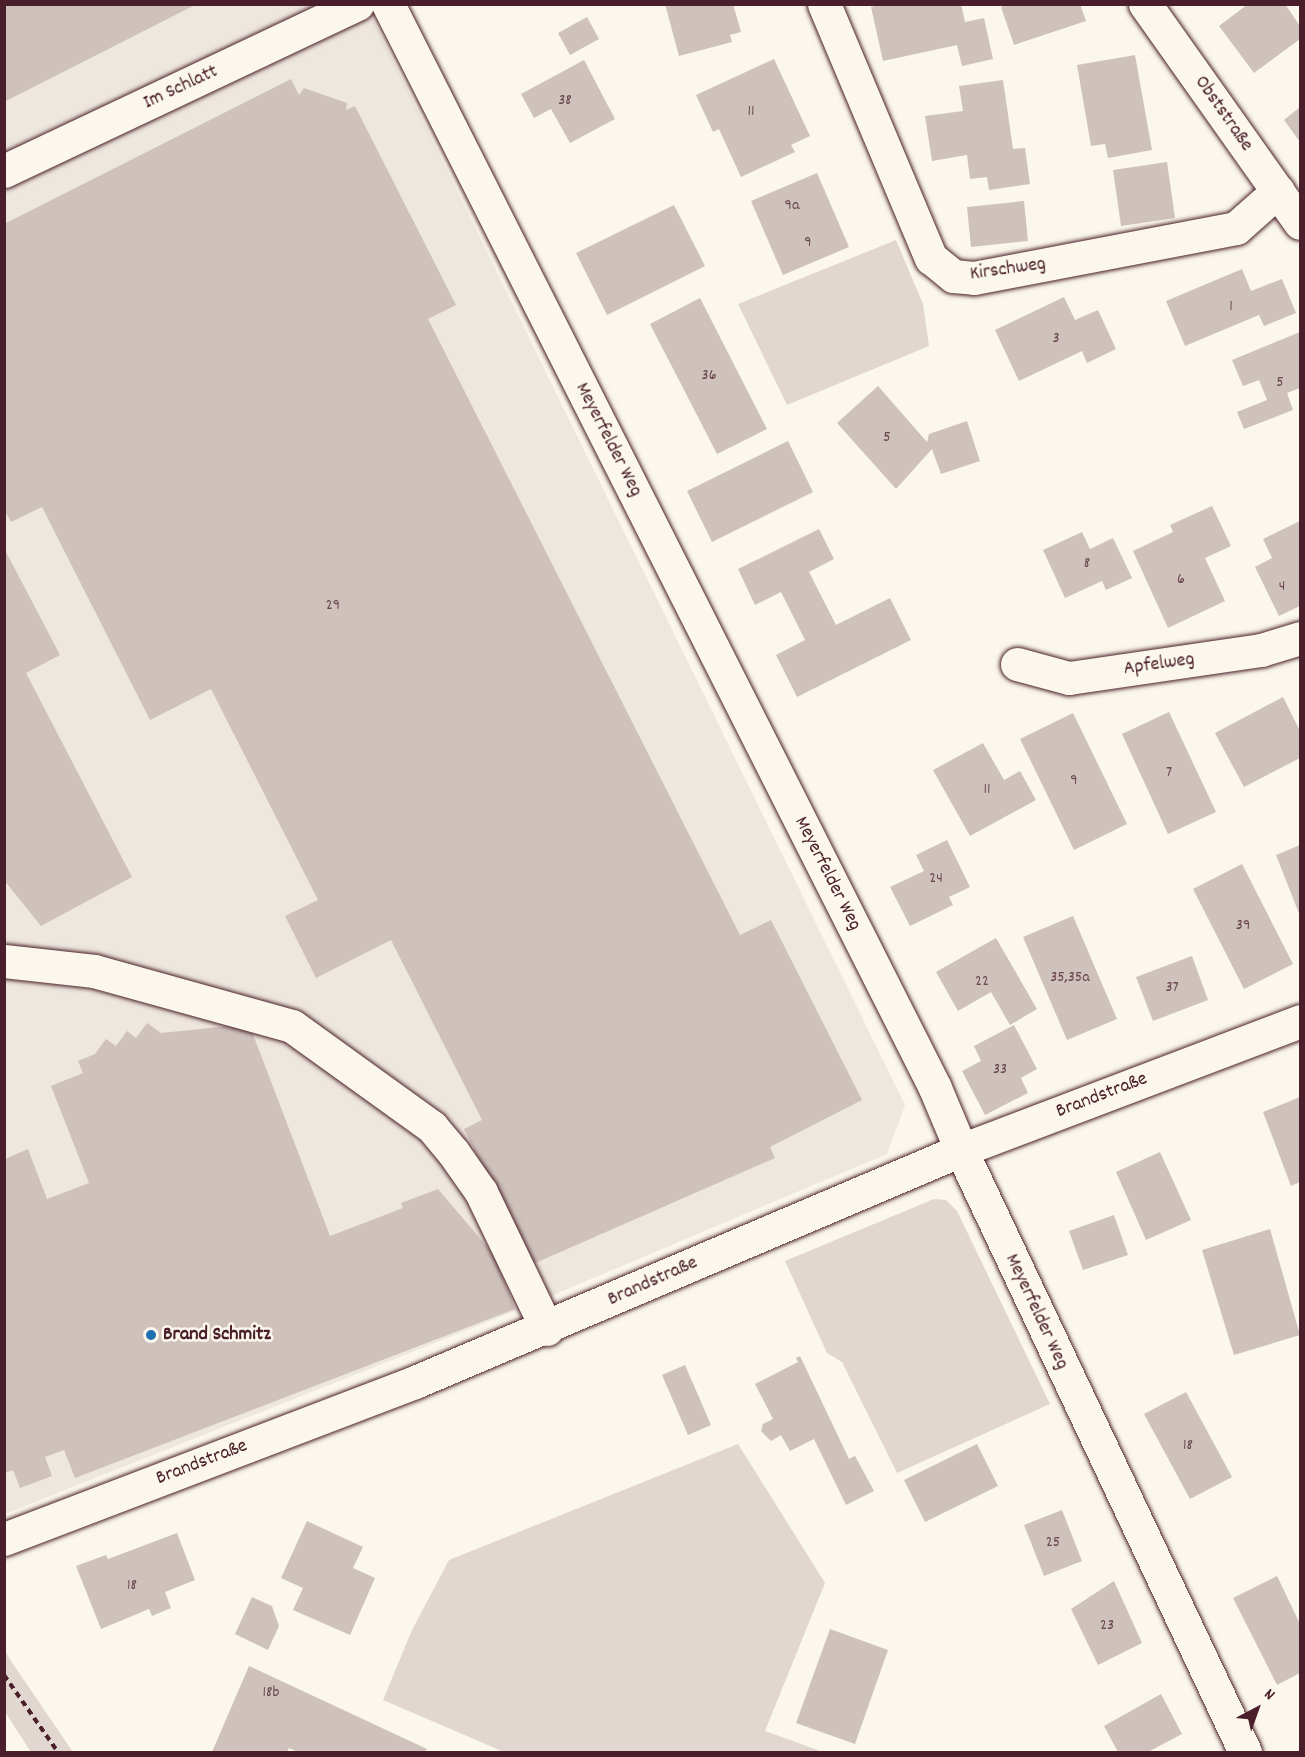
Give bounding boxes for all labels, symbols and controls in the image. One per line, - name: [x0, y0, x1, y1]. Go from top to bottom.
- street label: Im Schlatt: [140, 60, 222, 116]
- street label: Obststraße: [1188, 72, 1258, 156]
- house number: 38: [558, 91, 572, 111]
- house number: 11: [747, 102, 755, 122]
- house number: 9a: [785, 196, 799, 216]
- house number: 9: [804, 233, 812, 253]
- street label: Kirschweg: [969, 253, 1047, 287]
- house number: 1: [1229, 297, 1233, 317]
- house number: 3: [1052, 329, 1060, 349]
- house number: 36: [702, 366, 716, 386]
- house number: 5: [1276, 373, 1284, 393]
- street label: Meyerfelder Weg: [569, 379, 647, 501]
- house number: 5: [883, 428, 891, 448]
- house number: 8: [1084, 554, 1090, 574]
- house number: 6: [1177, 570, 1185, 590]
- house number: 4: [1279, 577, 1285, 597]
- house number: 29: [326, 596, 340, 616]
- street label: Apfelweg: [1122, 648, 1196, 682]
- house number: 7: [1166, 763, 1172, 783]
- house number: 9: [1070, 771, 1078, 791]
- house number: 11: [983, 780, 991, 800]
- street label: Meyerfelder Weg: [788, 813, 866, 935]
- house number: 24: [929, 869, 943, 889]
- house number: 39: [1236, 916, 1250, 936]
- house number: 35,35a: [1050, 968, 1090, 988]
- house number: 22: [975, 972, 989, 992]
- house number: 37: [1165, 978, 1179, 998]
- house number: 33: [993, 1060, 1007, 1080]
- street label: Brandstraße: [1053, 1068, 1151, 1124]
- street label: Meyerfelder Weg: [999, 1250, 1073, 1374]
- street label: Brandstraße: [604, 1252, 702, 1312]
- place label: Brand Schmitz: [163, 1323, 271, 1347]
- marker: Brand Schmitz: [144, 1328, 158, 1342]
- street label: Brandstraße: [153, 1435, 251, 1491]
- house number: 18: [1183, 1436, 1193, 1456]
- house number: 25: [1046, 1533, 1060, 1553]
- house number: 18: [127, 1576, 137, 1596]
- house number: 23: [1100, 1616, 1114, 1636]
- north arrow: [1227, 1679, 1287, 1739]
- house number: 18b: [263, 1683, 279, 1703]
- text: N: [1259, 1684, 1280, 1706]

